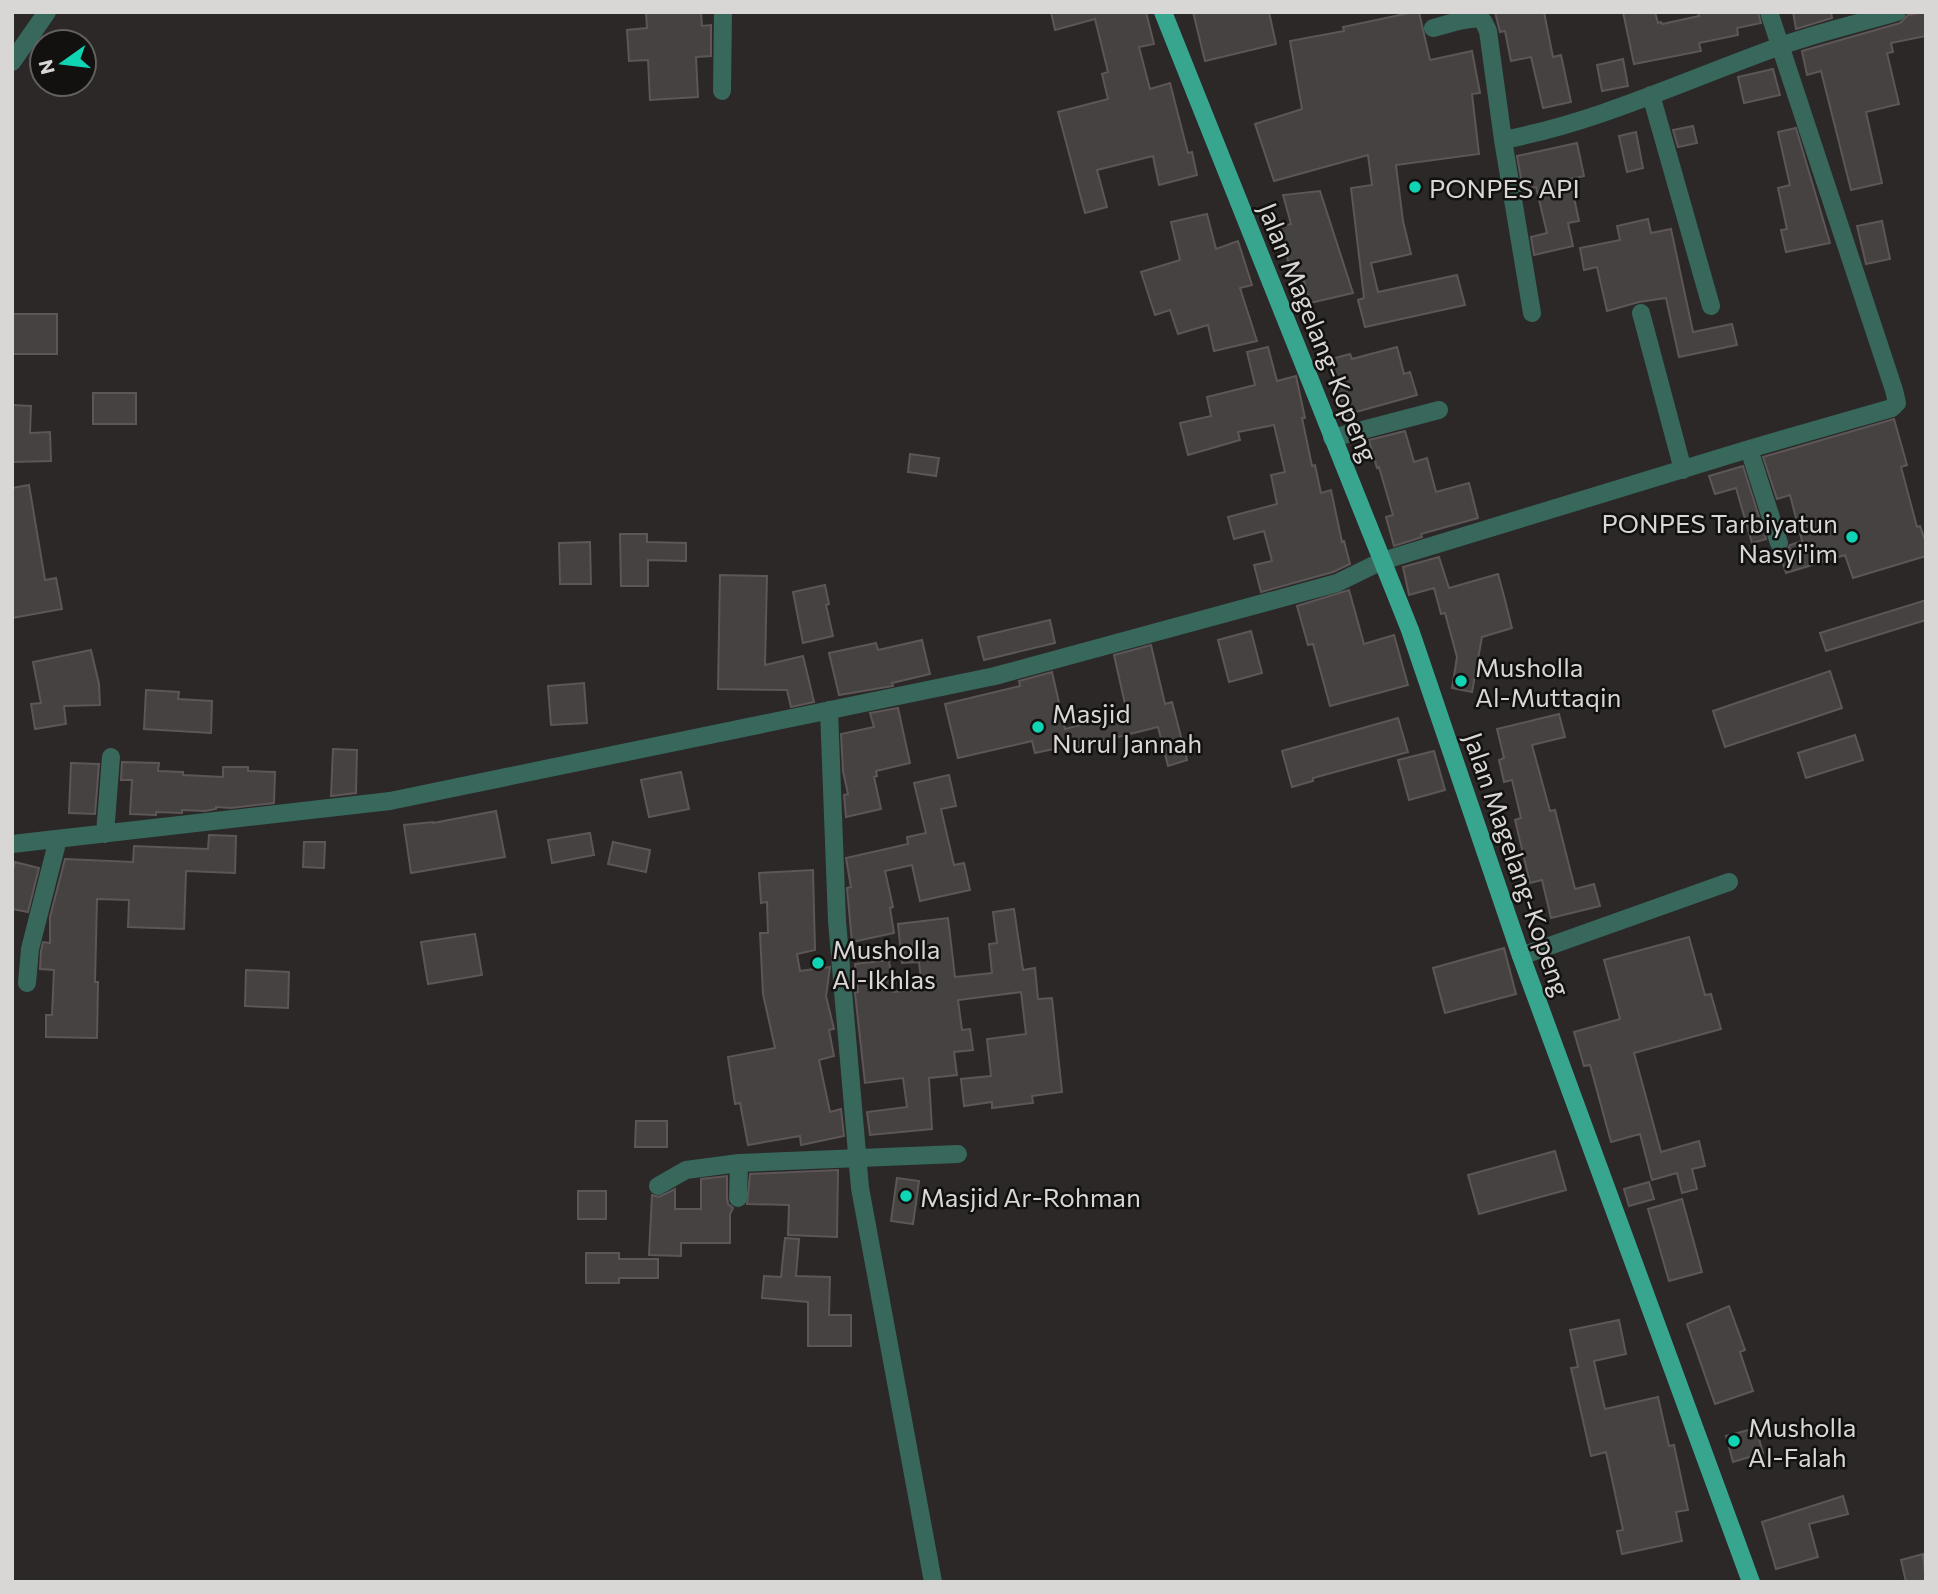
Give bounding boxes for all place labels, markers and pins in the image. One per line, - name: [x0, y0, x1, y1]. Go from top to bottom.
- place label: PONPES API: [1429, 172, 1580, 203]
- marker: PONPES API: [1407, 179, 1423, 195]
- place label: PONPES Tarbiyatun Nasyi'im: [1602, 507, 1838, 568]
- marker: PONPES Tarbiyatun Nasyi'im: [1844, 529, 1860, 545]
- place label: Musholla Al-Muttaqin: [1475, 651, 1622, 712]
- marker: Musholla Al-Muttaqin: [1453, 673, 1469, 689]
- place label: Masjid Nurul Jannah: [1052, 697, 1202, 758]
- marker: Masjid Nurul Jannah: [1030, 719, 1046, 735]
- place label: Musholla Al-Ikhlas: [832, 933, 940, 994]
- marker: Musholla Al-Ikhlas: [810, 955, 826, 971]
- place label: Masjid Ar-Rohman: [920, 1181, 1141, 1212]
- marker: Masjid Ar-Rohman: [898, 1188, 914, 1204]
- place label: Musholla Al-Falah: [1748, 1411, 1856, 1472]
- marker: Musholla Al-Falah: [1726, 1433, 1742, 1449]

